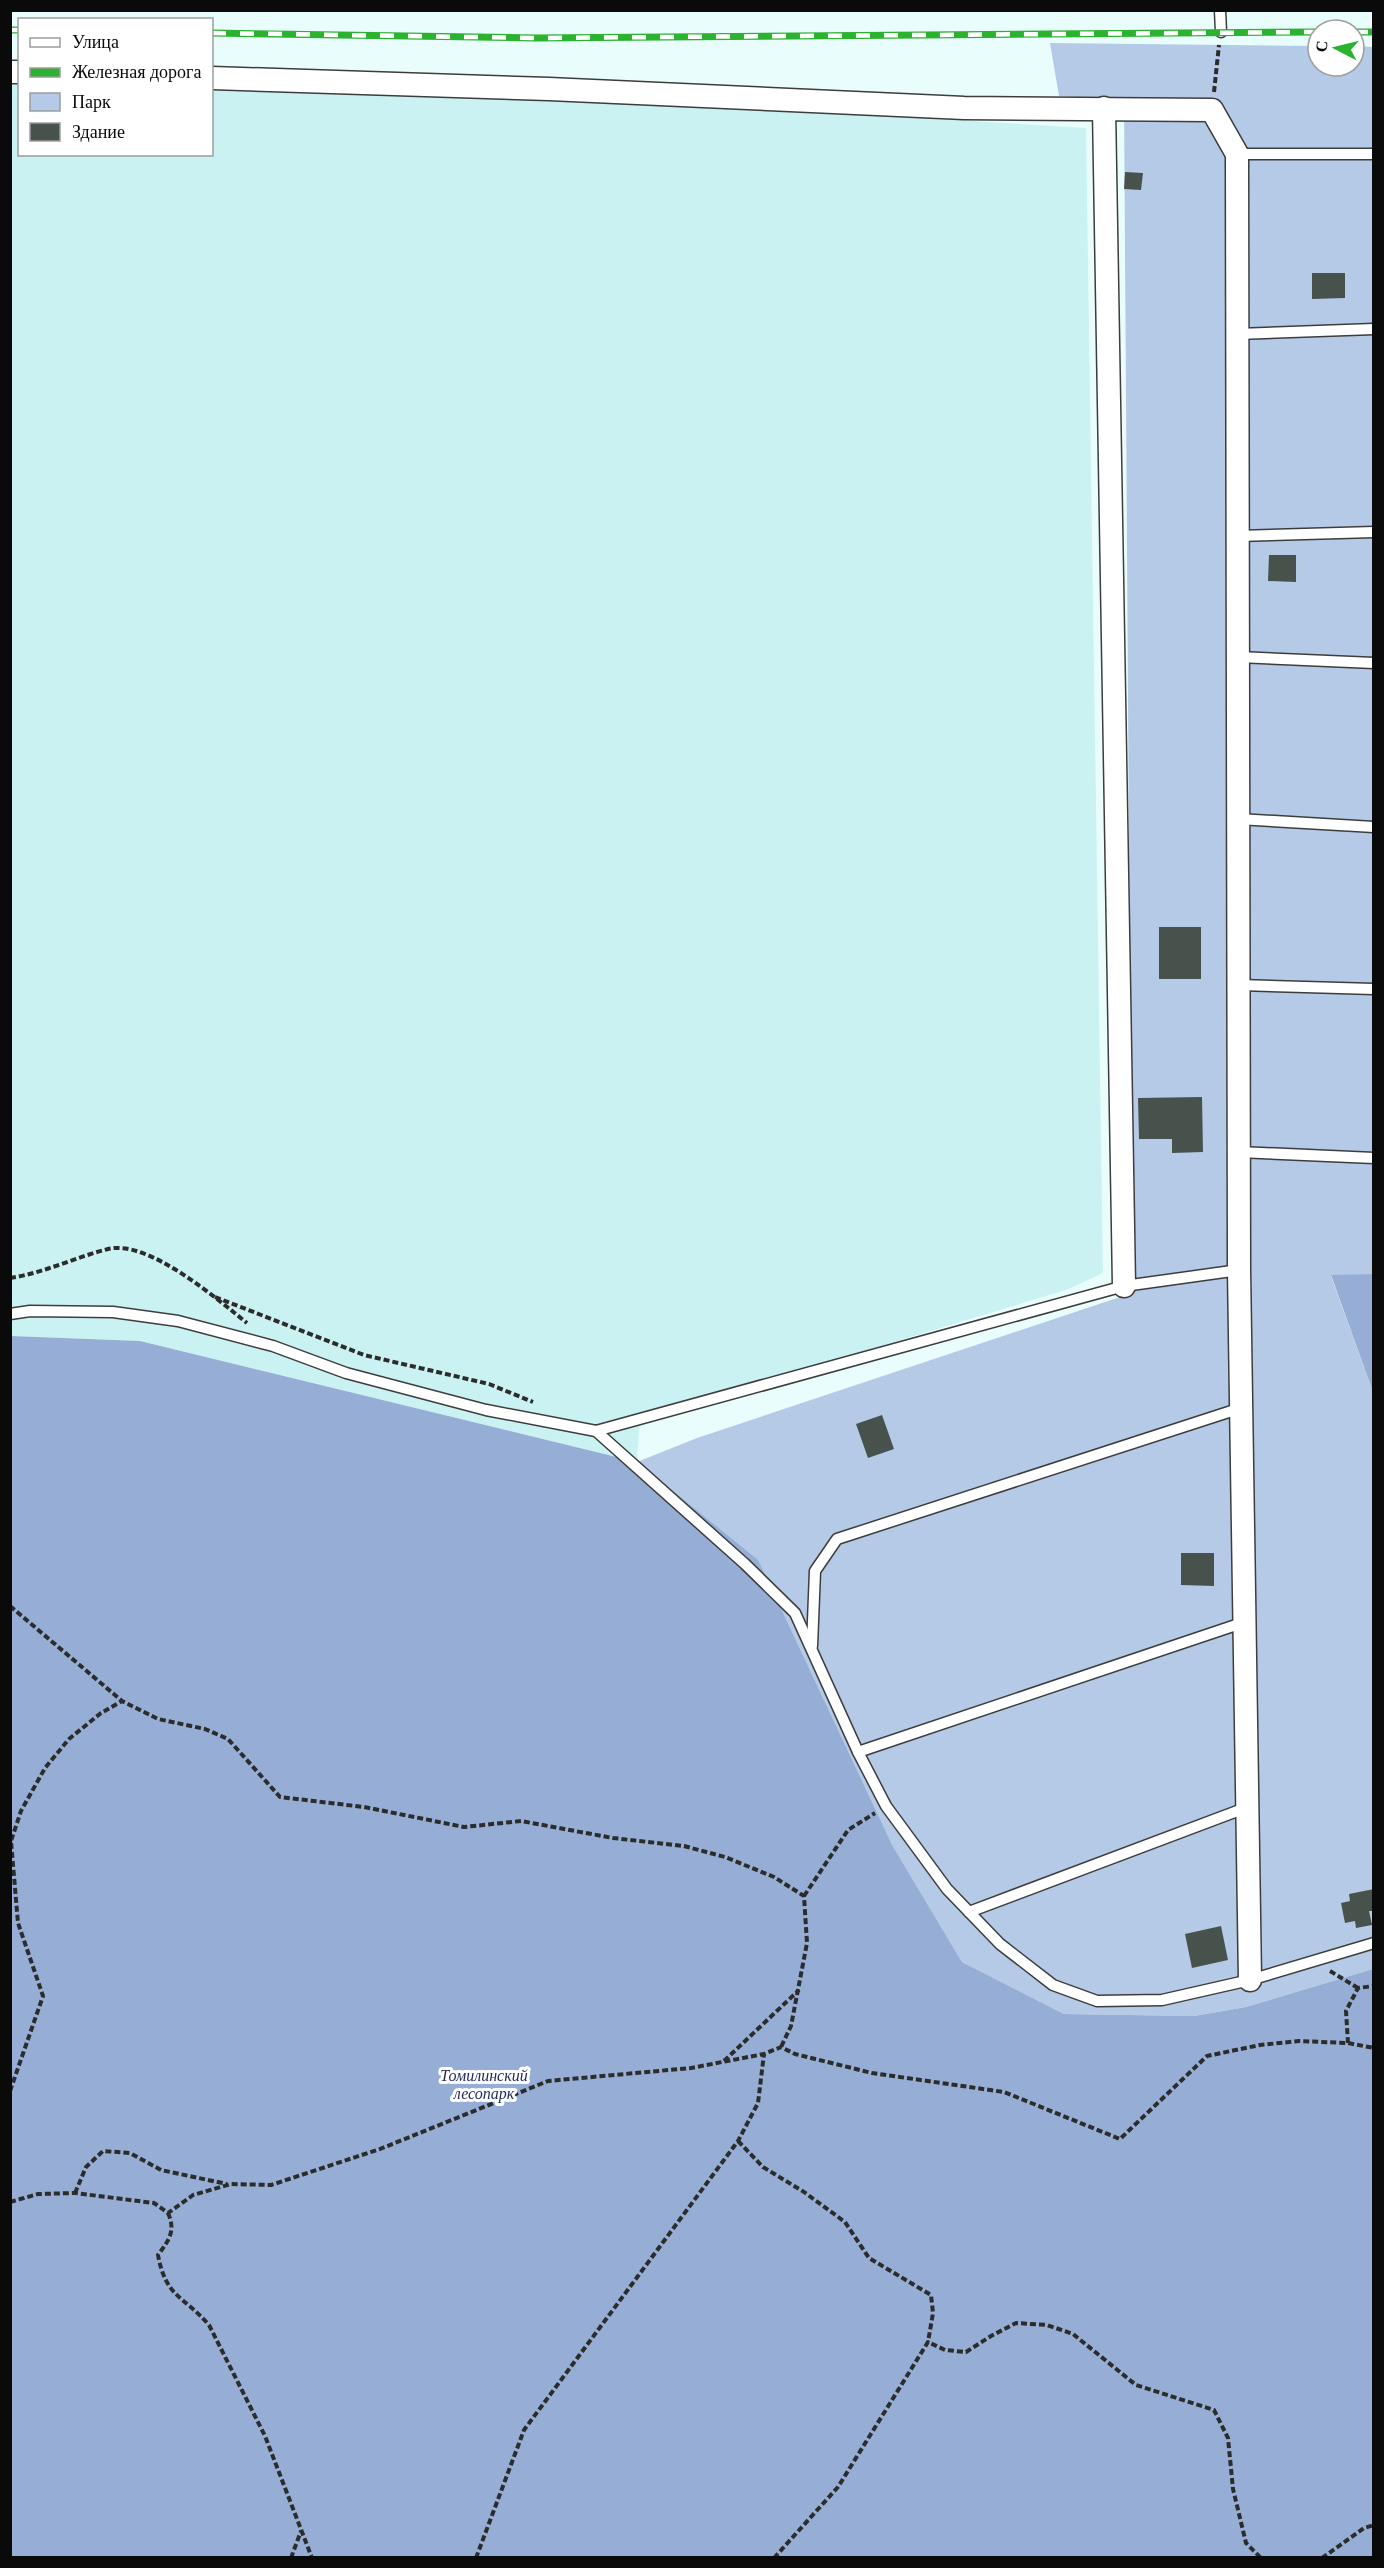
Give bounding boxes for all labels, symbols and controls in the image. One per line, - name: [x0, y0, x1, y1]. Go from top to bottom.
- legend: [18, 18, 213, 156]
- north arrow: [1306, 18, 1366, 78]
- text: Улица: [72, 32, 119, 52]
- text: С: [1312, 39, 1331, 53]
- text: Железная дорога: [72, 62, 201, 82]
- text: Парк: [72, 92, 111, 112]
- text: Здание: [72, 122, 125, 142]
- park label: Томилинский лесопарк: [440, 2067, 528, 2103]

